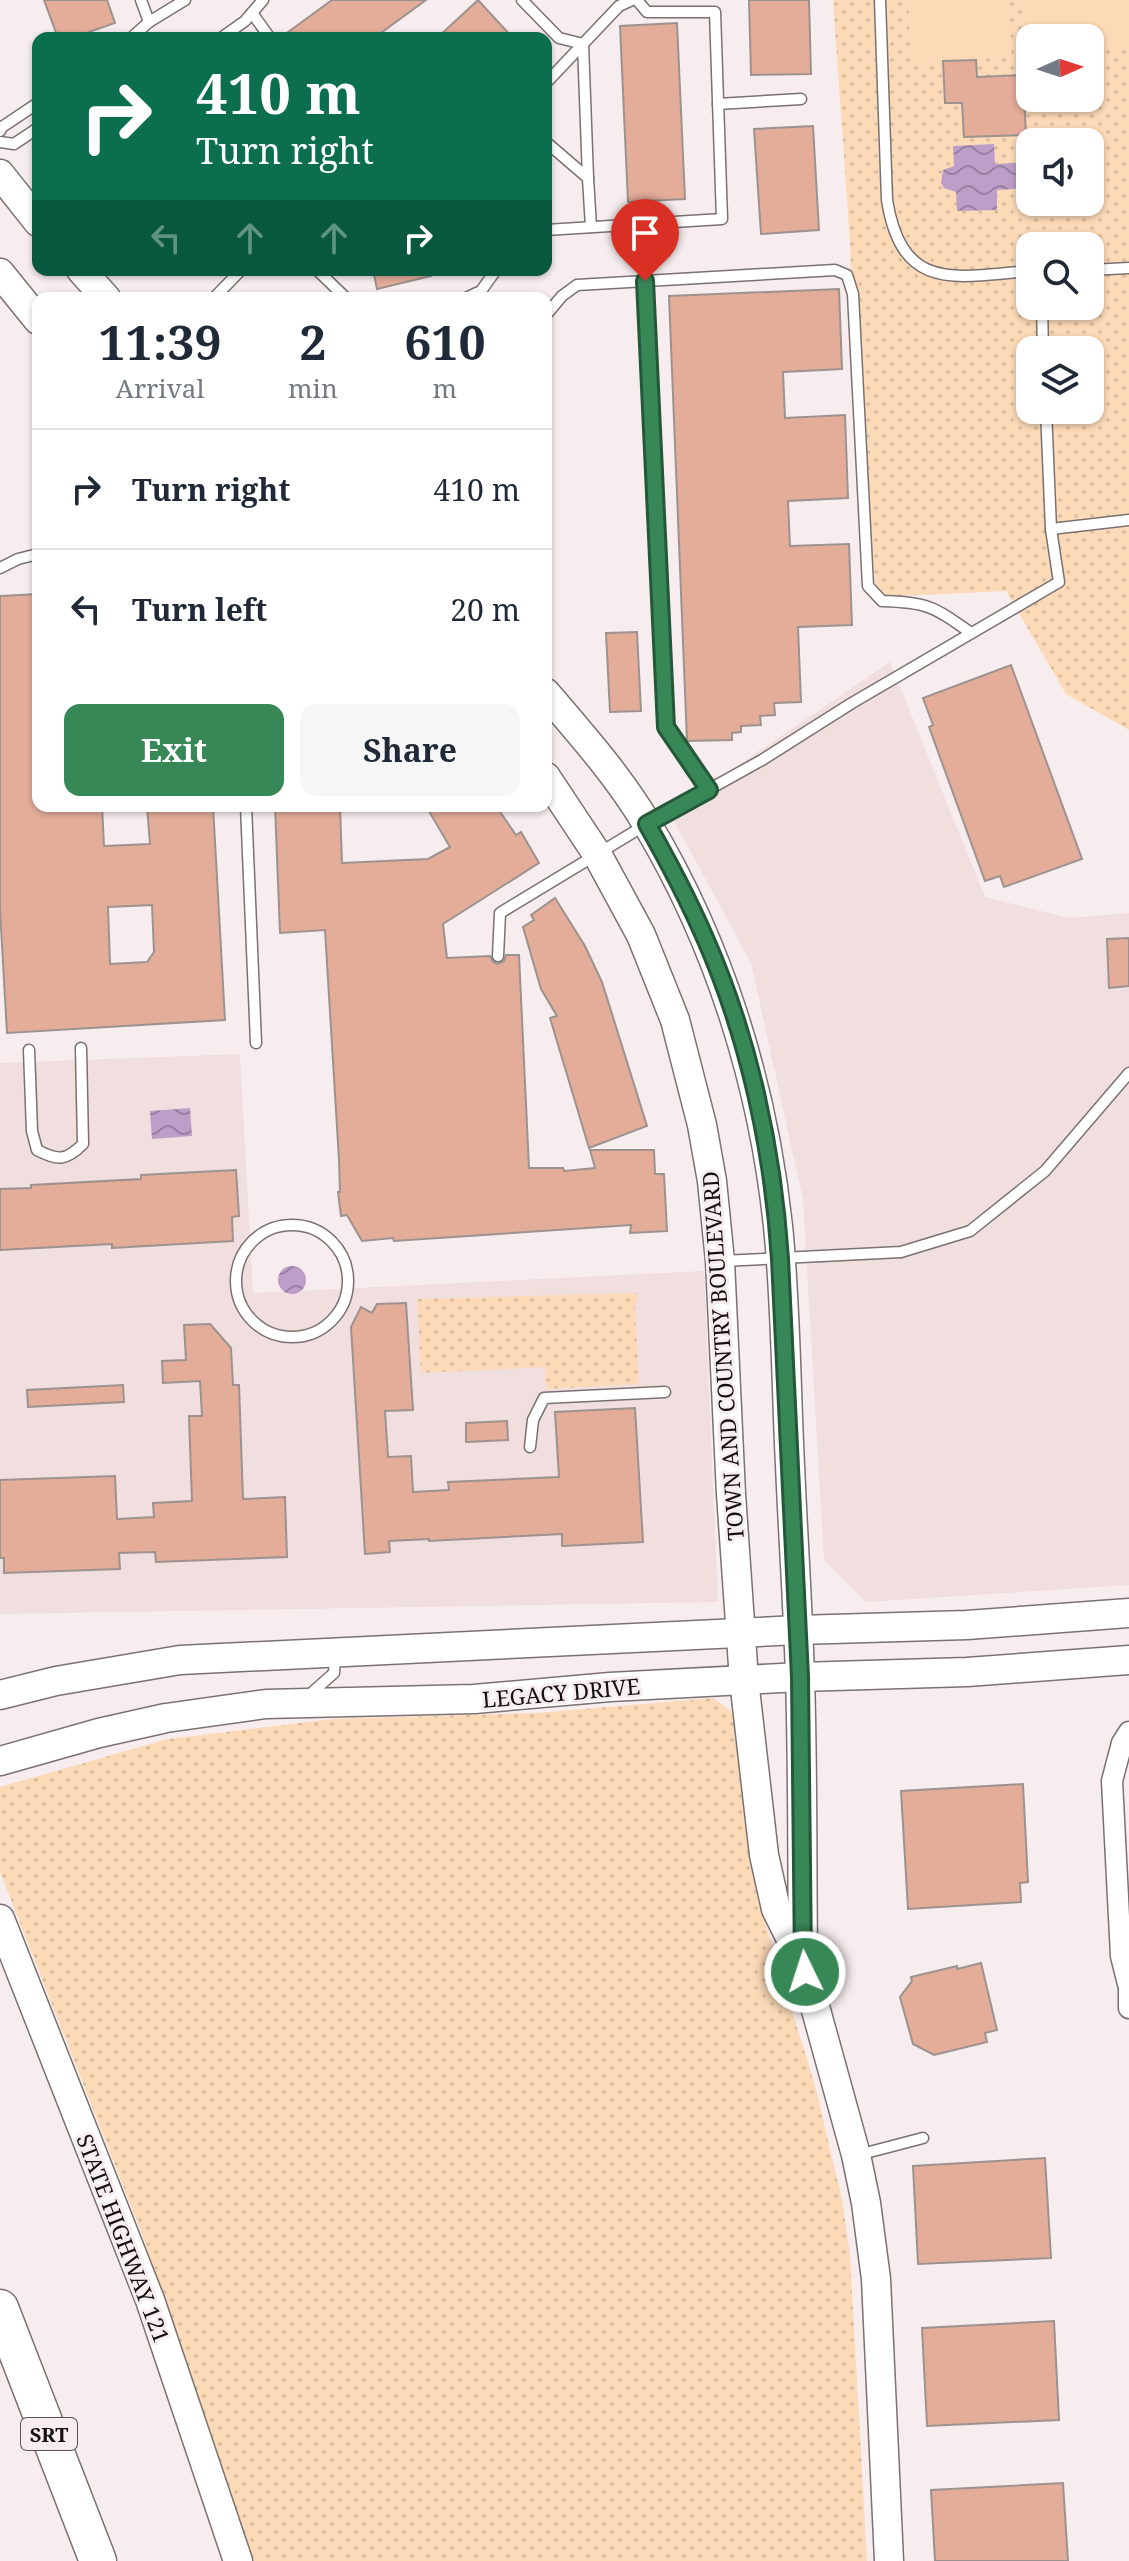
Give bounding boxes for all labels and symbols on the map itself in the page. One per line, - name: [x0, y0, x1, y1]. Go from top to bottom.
- north arrow: [1016, 24, 1104, 112]
- pin: [611, 199, 679, 281]
- street label: TOWN AND COUNTRY BOULEVARD: [694, 1170, 750, 1542]
- street label: LEGACY DRIVE: [481, 1670, 641, 1714]
- position arrow: [763, 1930, 847, 2014]
- street label: STATE HIGHWAY 121: [70, 2129, 178, 2347]
- road number: SRT: [21, 2418, 77, 2450]

